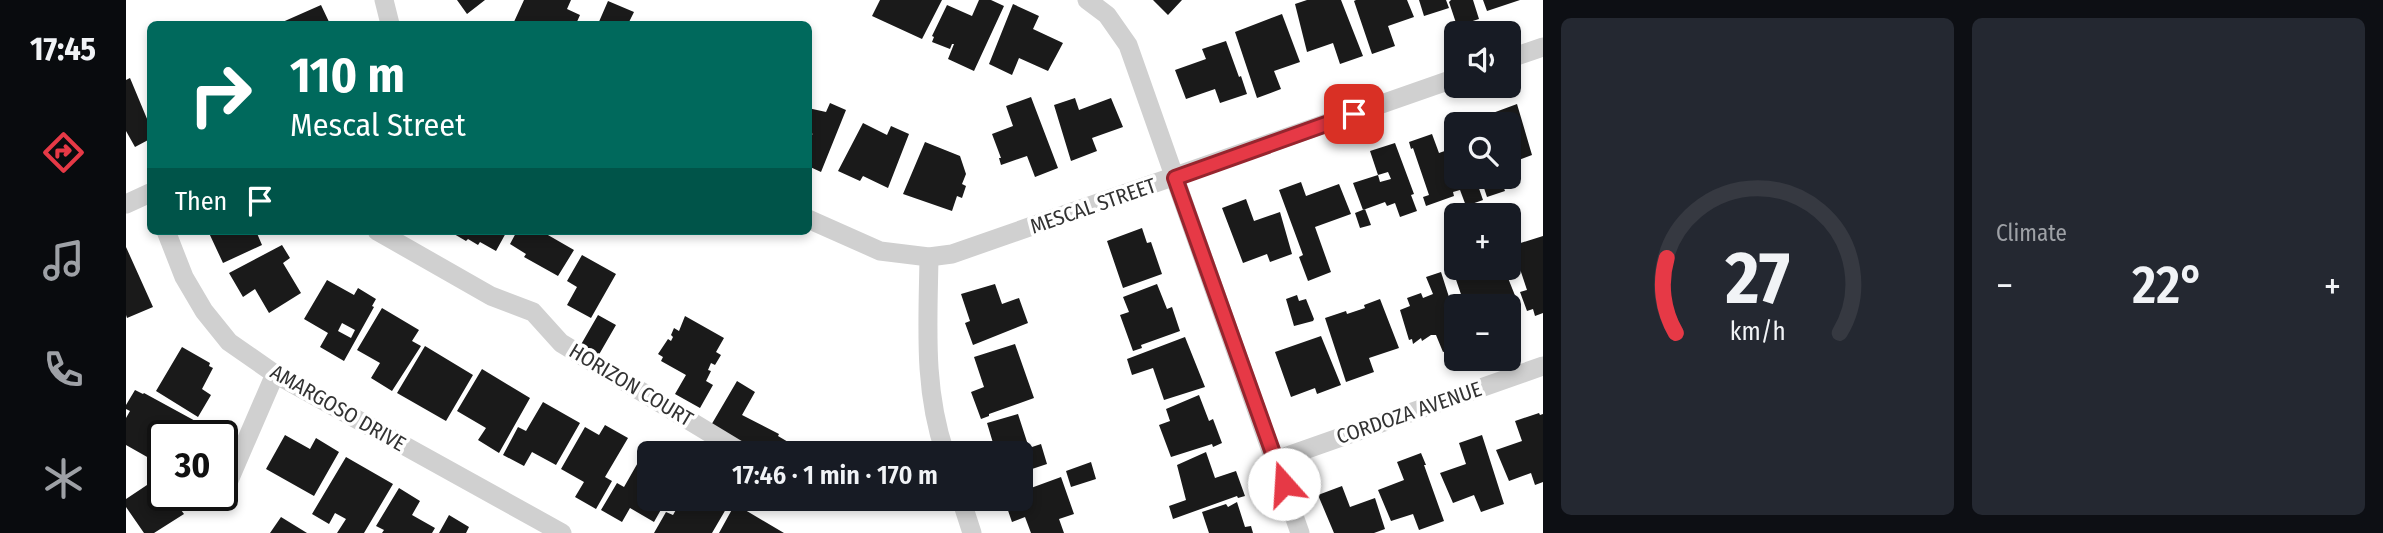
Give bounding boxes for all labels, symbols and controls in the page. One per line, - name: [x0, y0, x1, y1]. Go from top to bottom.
- map controls: [1444, 21, 1521, 371]
- button: sound: [1444, 21, 1521, 98]
- text: 17:45: [30, 30, 96, 68]
- text: 110 m: [290, 46, 405, 105]
- icon: right: [175, 49, 266, 140]
- pin: [1324, 84, 1384, 144]
- icon: arrive: [1335, 95, 1373, 133]
- text: Mescal Street: [290, 106, 466, 144]
- button: search: [1444, 112, 1521, 189]
- icon: directions: [39, 128, 88, 177]
- street label: MESCAL STREET: [1027, 172, 1160, 240]
- icon: arrive: [241, 182, 279, 220]
- text: Then: [175, 186, 227, 217]
- button: +: [1444, 203, 1521, 280]
- text: Climate: [1996, 219, 2067, 247]
- text: 27: [1724, 235, 1790, 322]
- icon: music: [39, 236, 88, 285]
- text: 22°: [2132, 254, 2204, 317]
- text: −: [1996, 263, 2013, 309]
- text: +: [2324, 263, 2341, 309]
- button: −: [1444, 294, 1521, 371]
- text: km/h: [1730, 316, 1785, 346]
- street label: HORIZON COURT: [564, 338, 698, 432]
- icon: phone: [39, 345, 88, 394]
- street label: AMARGOSO DRIVE: [266, 359, 410, 457]
- street label: CORDOZA AVENUE: [1333, 376, 1485, 450]
- speed limit sign: 30: [147, 420, 238, 511]
- position arrow: [1247, 447, 1321, 521]
- icon: climate: [39, 454, 88, 503]
- text: 17:46 · 1 min · 170 m: [732, 460, 938, 491]

